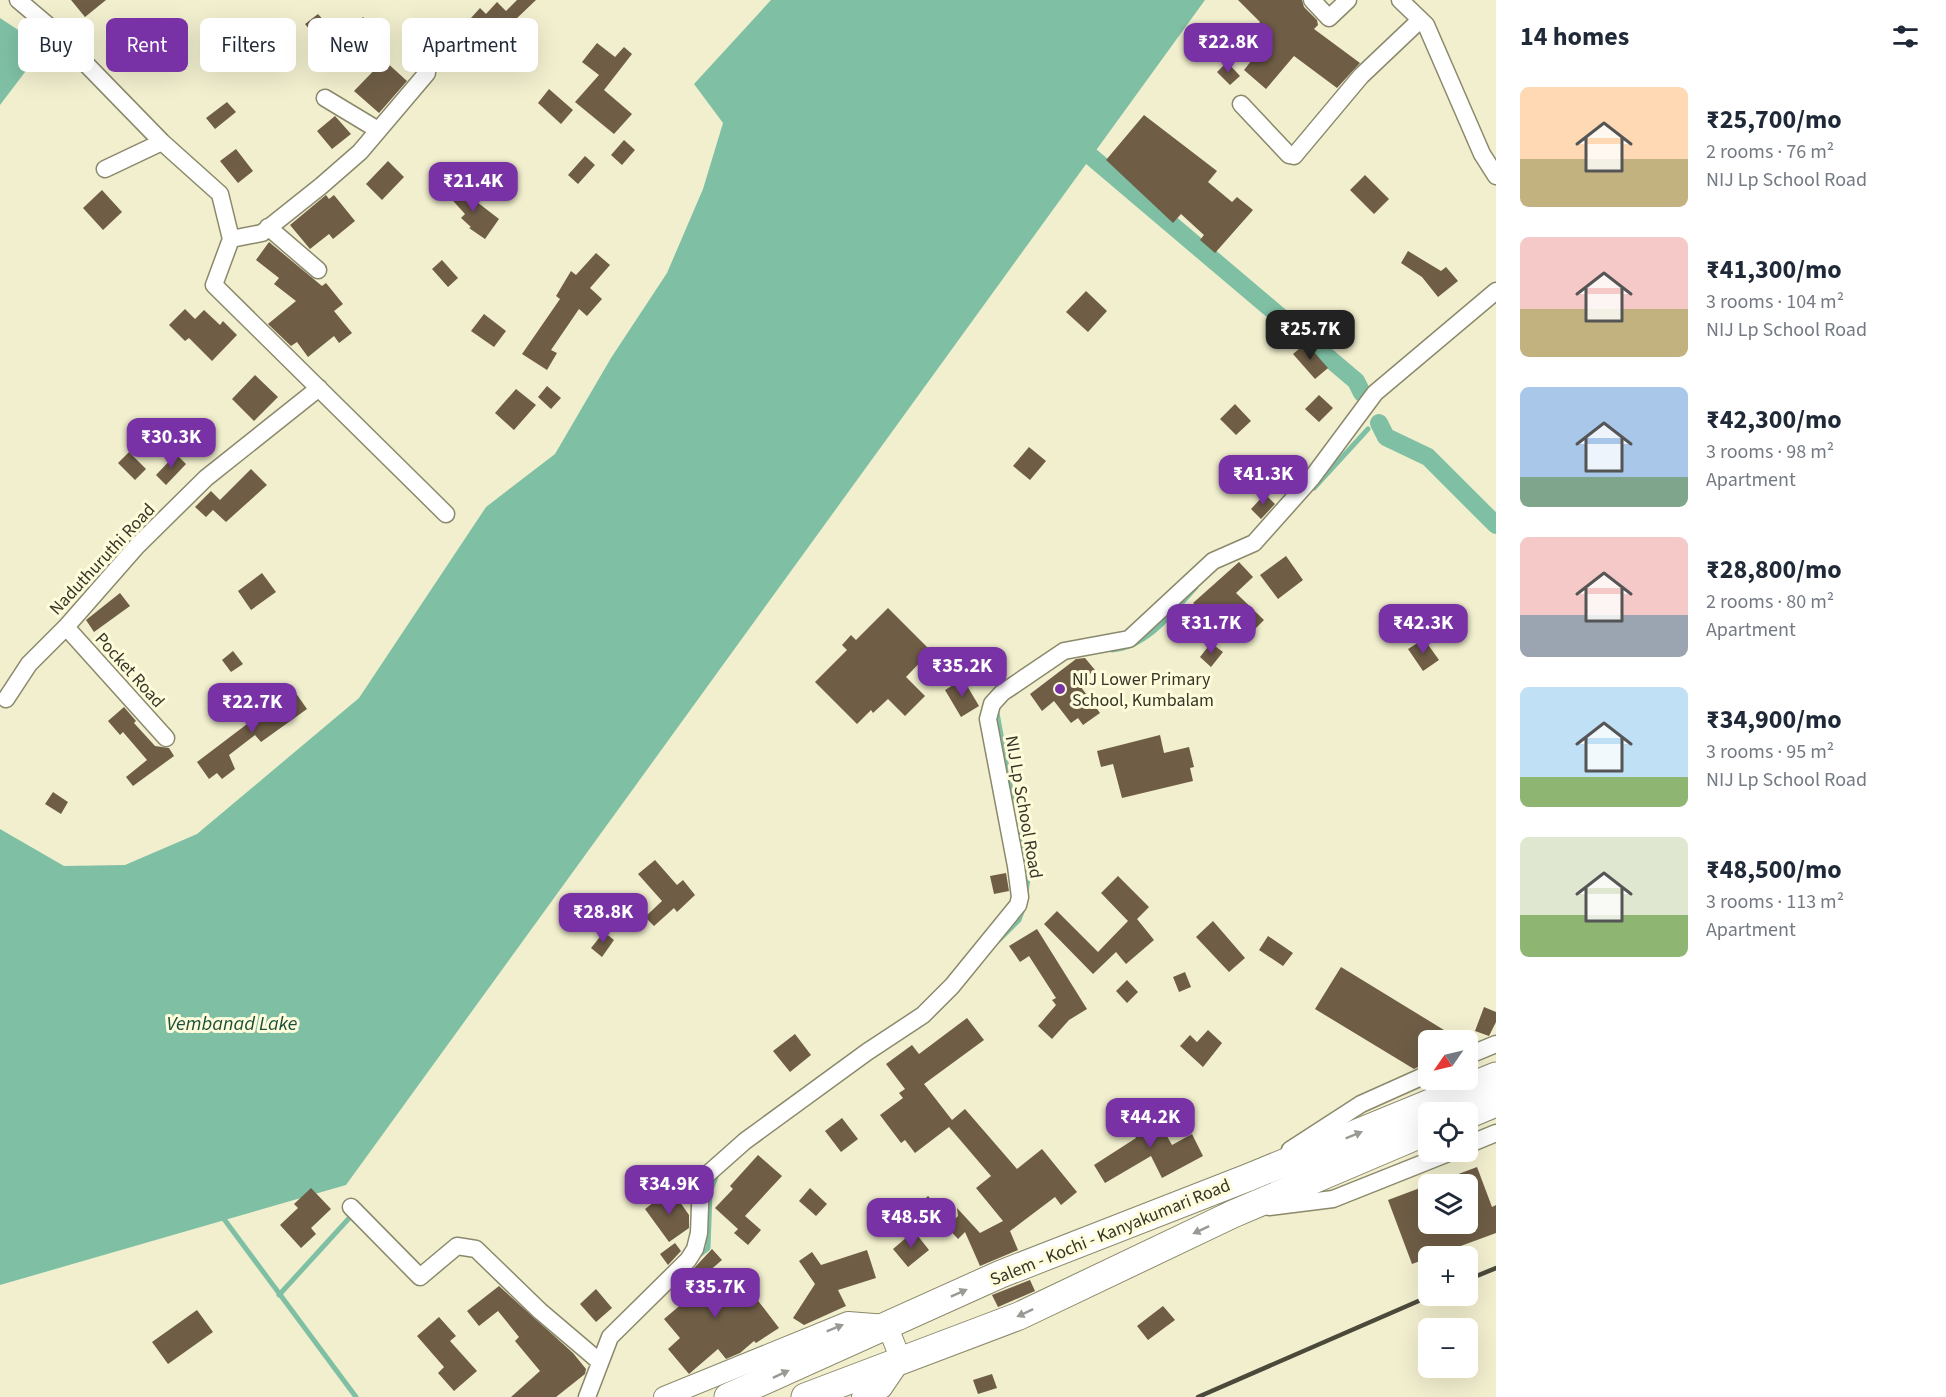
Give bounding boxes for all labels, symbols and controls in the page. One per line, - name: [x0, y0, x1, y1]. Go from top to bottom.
- chip: Buy: [18, 18, 94, 72]
- chip: Rent: [106, 18, 188, 72]
- chip: Filters: [200, 18, 296, 72]
- chip: New: [308, 18, 390, 72]
- chip: Apartment: [402, 18, 538, 72]
- text: 14 homes: [1520, 18, 1629, 55]
- icon: filters: [1889, 20, 1922, 53]
- pin: ₹22.8K: [1179, 23, 1277, 74]
- text: ₹22.8K: [1198, 28, 1258, 56]
- text: ₹25,700/mo: [1706, 101, 1842, 138]
- icon: home: [1568, 111, 1640, 183]
- text: 2 rooms · 76 m²: [1706, 138, 1834, 166]
- pin: ₹21.4K: [424, 162, 522, 213]
- text: NIJ Lp School Road: [1706, 166, 1867, 194]
- text: ₹21.4K: [443, 167, 503, 195]
- text: ₹41,300/mo: [1706, 251, 1842, 288]
- icon: home: [1568, 261, 1640, 333]
- text: 3 rooms · 104 m²: [1706, 288, 1844, 316]
- pin: ₹25.7K: [1261, 310, 1359, 361]
- text: ₹25.7K: [1280, 315, 1340, 343]
- text: NIJ Lp School Road: [1706, 316, 1867, 344]
- text: ₹42,300/mo: [1706, 401, 1842, 438]
- icon: home: [1568, 411, 1640, 483]
- pin: ₹30.3K: [122, 418, 220, 469]
- text: ₹30.3K: [141, 423, 201, 451]
- text: 3 rooms · 98 m²: [1706, 438, 1834, 466]
- pin: ₹41.3K: [1214, 455, 1312, 506]
- text: ₹41.3K: [1233, 460, 1293, 488]
- text: Apartment: [1706, 466, 1796, 494]
- street label: Naduthuruthi Road: [44, 498, 161, 621]
- text: ₹28,800/mo: [1706, 551, 1842, 588]
- icon: home: [1568, 561, 1640, 633]
- text: 2 rooms · 80 m²: [1706, 588, 1834, 616]
- pin: ₹31.7K: [1162, 604, 1260, 655]
- pin: ₹42.3K: [1374, 604, 1472, 655]
- text: ₹31.7K: [1181, 609, 1241, 637]
- text: ₹42.3K: [1393, 609, 1453, 637]
- text: Apartment: [1706, 616, 1796, 644]
- street label: Pocket Road: [89, 627, 170, 713]
- pin: ₹35.2K: [913, 647, 1011, 698]
- text: ₹35.2K: [932, 652, 992, 680]
- place label: NIJ Lower Primary School, Kumbalam: [1072, 667, 1214, 713]
- marker: NIJ Lower Primary School, Kumbalam: [1053, 682, 1067, 696]
- pin: ₹22.7K: [203, 683, 301, 734]
- text: ₹22.7K: [222, 688, 282, 716]
- text: ₹34,900/mo: [1706, 701, 1842, 738]
- icon: home: [1568, 711, 1640, 783]
- street label: NIJ Lp School Road: [999, 734, 1048, 881]
- text: 3 rooms · 95 m²: [1706, 738, 1834, 766]
- text: NIJ Lp School Road: [1706, 766, 1867, 794]
- text: ₹48,500/mo: [1706, 851, 1842, 888]
- icon: home: [1568, 861, 1640, 933]
- text: 3 rooms · 113 m²: [1706, 888, 1844, 916]
- pin: ₹28.8K: [554, 893, 652, 944]
- text: ₹28.8K: [573, 898, 633, 926]
- text: Apartment: [1706, 916, 1796, 944]
- water label: Vembanad Lake: [167, 1010, 297, 1038]
- north arrow: [1418, 1030, 1478, 1090]
- map controls: [1418, 1030, 1478, 1378]
- pin: ₹44.2K: [1101, 1098, 1199, 1149]
- button: locate: [1418, 1102, 1478, 1162]
- text: ₹44.2K: [1120, 1103, 1180, 1131]
- one-way arrow: [1346, 1130, 1364, 1140]
- pin: ₹34.9K: [620, 1165, 718, 1216]
- text: ₹34.9K: [639, 1170, 699, 1198]
- street label: Salem - Kochi - Kanyakumari Road: [986, 1173, 1234, 1292]
- button: layers: [1418, 1174, 1478, 1234]
- pin: ₹48.5K: [862, 1198, 960, 1249]
- text: ₹48.5K: [881, 1203, 941, 1231]
- one-way arrow: [1192, 1225, 1209, 1234]
- button: +: [1418, 1246, 1478, 1306]
- pin: ₹35.7K: [666, 1268, 764, 1319]
- text: ₹35.7K: [685, 1273, 745, 1301]
- one-way arrow: [950, 1288, 968, 1298]
- one-way arrow: [1015, 1308, 1033, 1318]
- button: −: [1418, 1318, 1478, 1378]
- one-way arrow: [826, 1322, 844, 1332]
- one-way arrow: [773, 1369, 790, 1378]

